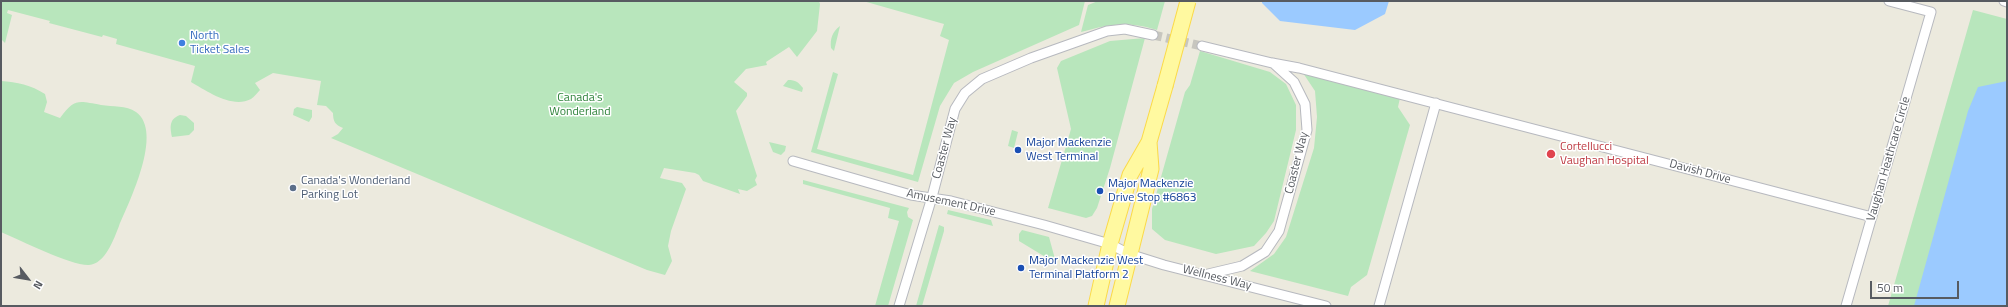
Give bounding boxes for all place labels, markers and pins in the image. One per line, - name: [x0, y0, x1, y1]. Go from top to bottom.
- place label: North Ticket Sales: [190, 29, 250, 57]
- marker: North Ticket Sales: [177, 38, 187, 48]
- place label: Major Mackenzie West Terminal: [1026, 136, 1111, 164]
- place label: Cortellucci Vaughan Hospital: [1560, 140, 1649, 168]
- marker: Major Mackenzie West Terminal: [1013, 145, 1023, 155]
- marker: Cortellucci Vaughan Hospital: [1545, 148, 1557, 160]
- place label: Canada's Wonderland Parking Lot: [301, 174, 410, 202]
- place label: Major Mackenzie Drive Stop #6863: [1108, 177, 1196, 205]
- marker: Canada's Wonderland Parking Lot: [288, 183, 298, 193]
- marker: Major Mackenzie Drive Stop #6863: [1095, 186, 1105, 196]
- place label: Major Mackenzie West Terminal Platform 2: [1029, 254, 1143, 282]
- marker: Major Mackenzie West Terminal Platform 2: [1016, 263, 1026, 273]

